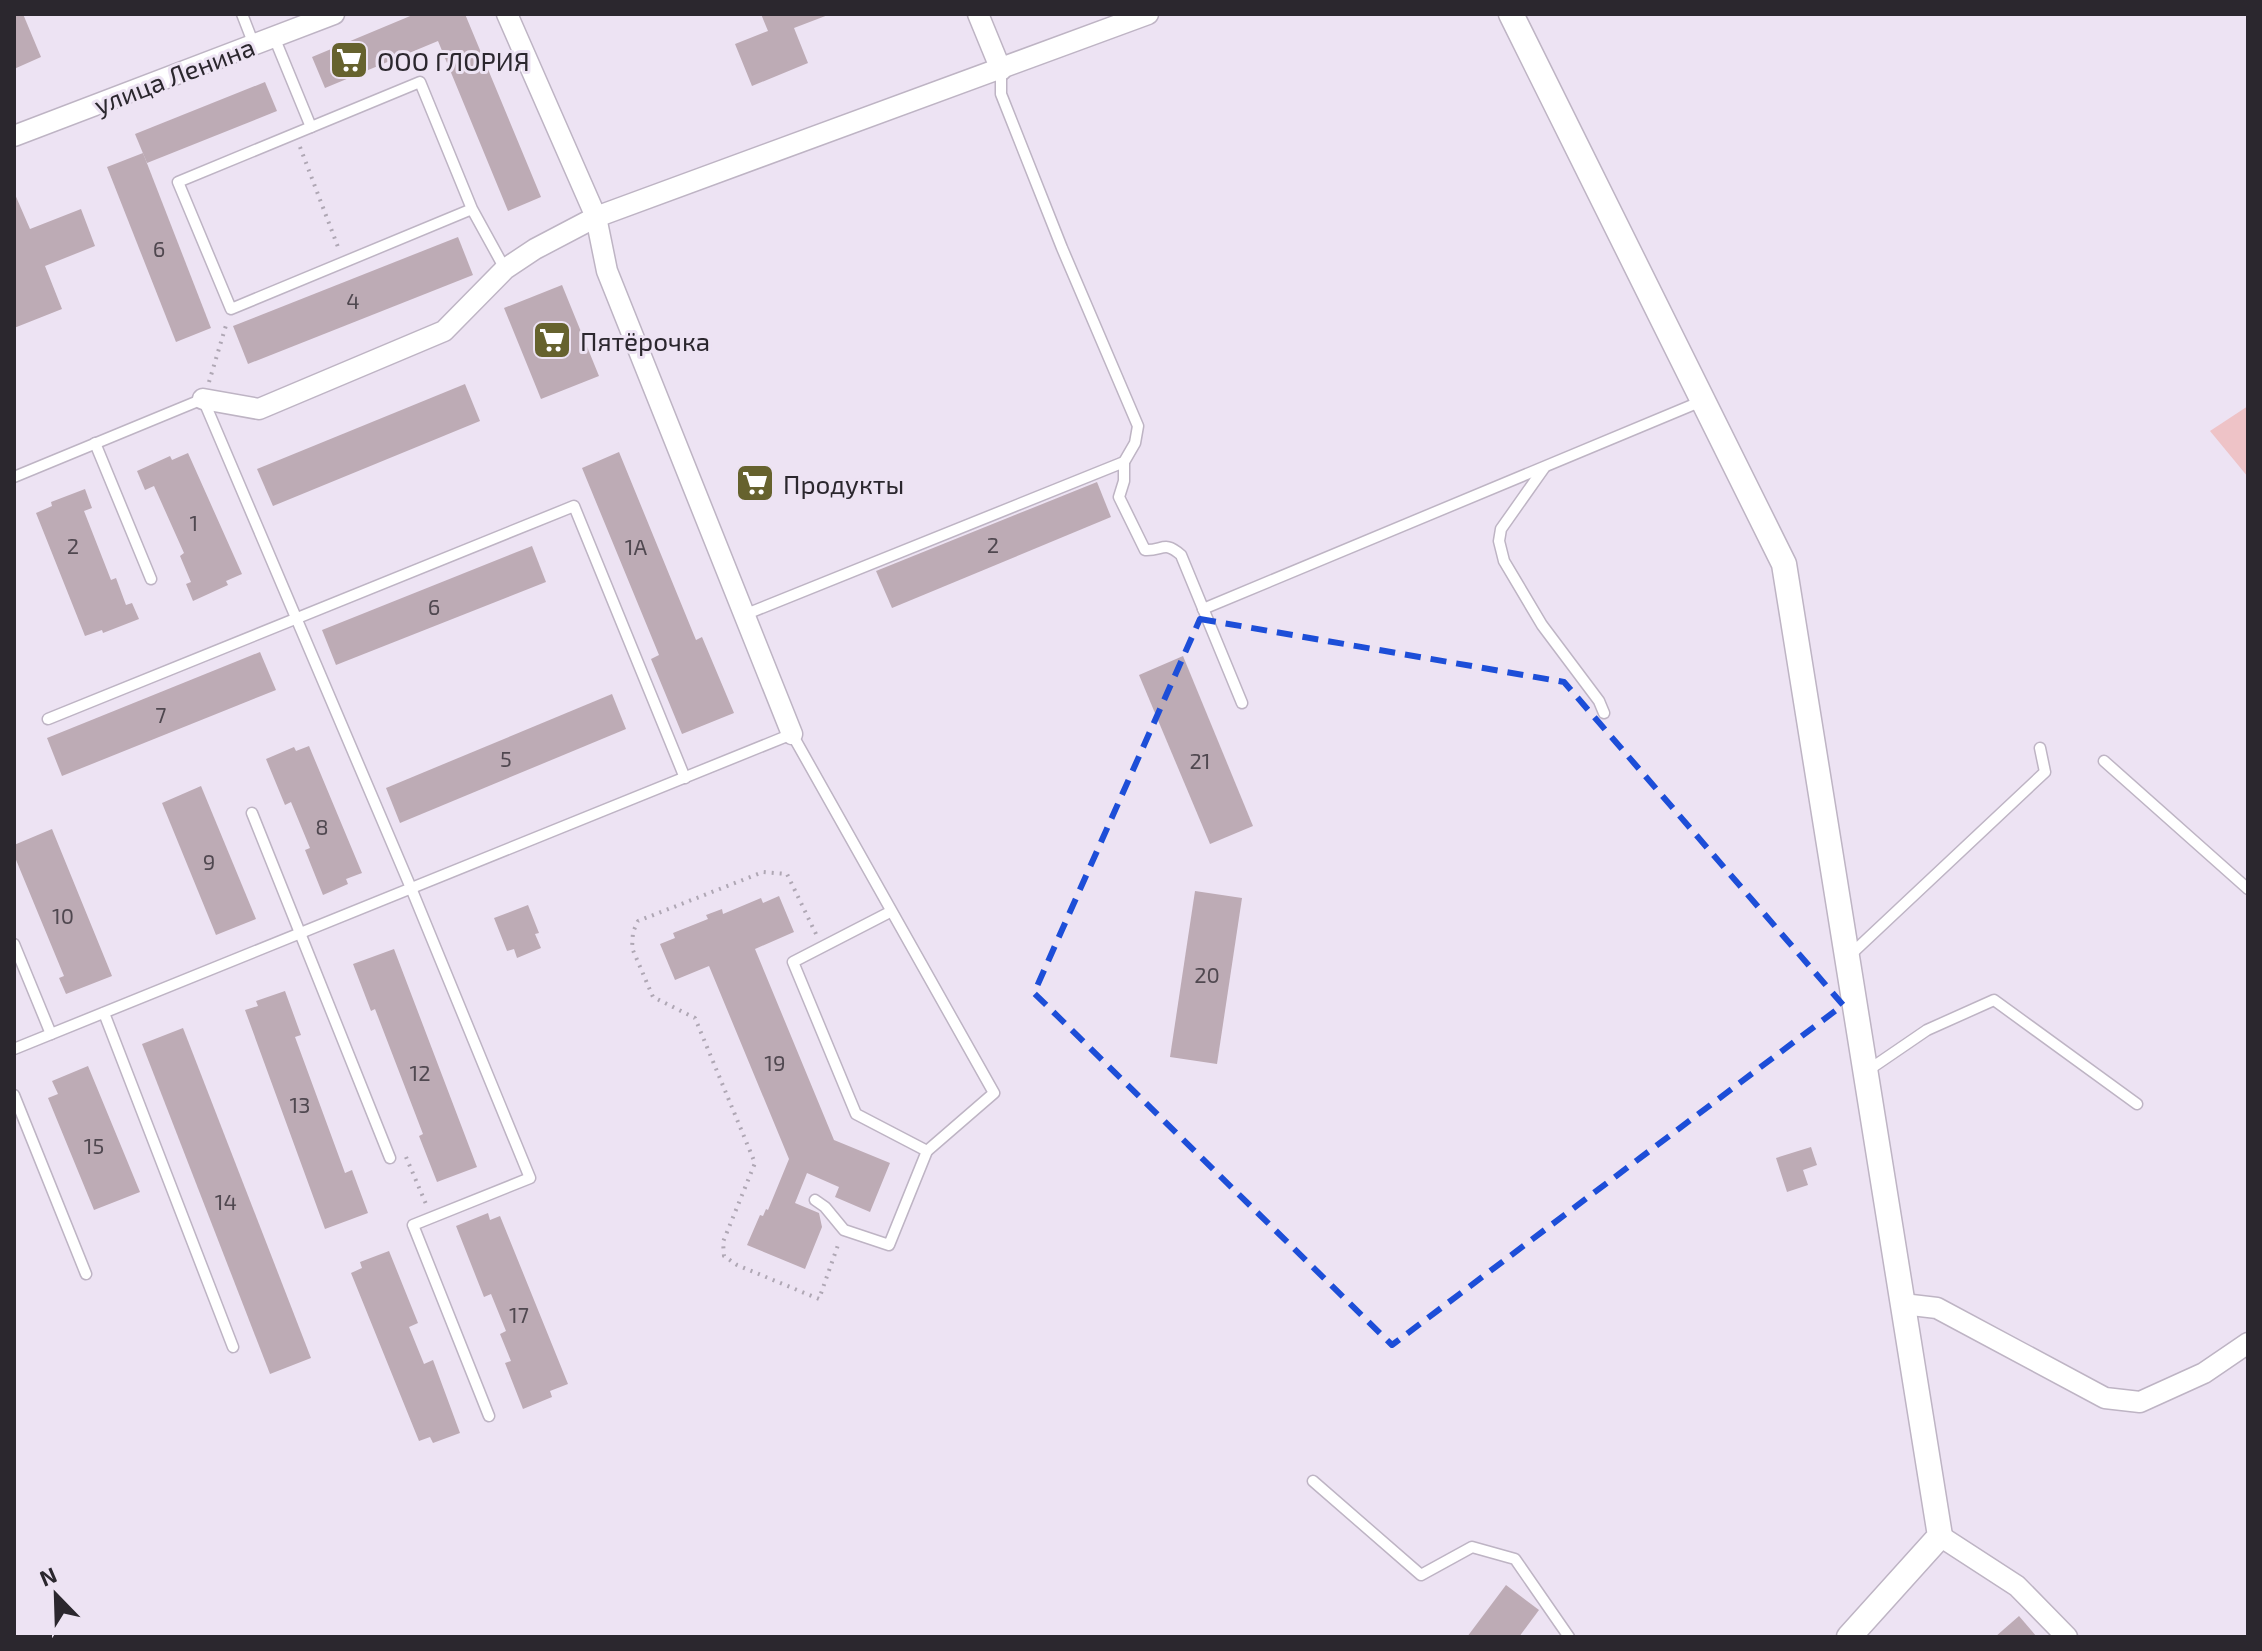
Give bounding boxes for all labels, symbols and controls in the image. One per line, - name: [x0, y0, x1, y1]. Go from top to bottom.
- street label: улица Ленина: [89, 30, 259, 121]
- supermarket icon: ООО ГЛОРИЯ: [328, 39, 370, 81]
- place label: ООО ГЛОРИЯ: [377, 45, 530, 76]
- house number: 6: [153, 235, 165, 261]
- house number: 4: [346, 287, 360, 313]
- supermarket icon: Пятёрочка: [531, 319, 573, 361]
- place label: Пятёрочка: [580, 325, 710, 356]
- supermarket icon: Продукты: [734, 462, 776, 504]
- place label: Продукты: [783, 468, 904, 500]
- house number: 1: [190, 509, 198, 535]
- house number: 2: [987, 531, 999, 557]
- house number: 2: [67, 532, 79, 558]
- house number: 1А: [625, 533, 648, 559]
- house number: 6: [428, 593, 440, 619]
- house number: 7: [155, 701, 167, 727]
- house number: 5: [500, 745, 512, 771]
- house number: 21: [1189, 747, 1211, 773]
- house number: 8: [315, 813, 329, 839]
- house number: 9: [203, 848, 215, 874]
- house number: 10: [52, 902, 74, 928]
- house number: 20: [1194, 961, 1220, 987]
- house number: 19: [764, 1049, 786, 1075]
- house number: 12: [409, 1059, 431, 1085]
- house number: 13: [290, 1091, 311, 1117]
- house number: 15: [84, 1132, 104, 1158]
- house number: 14: [215, 1188, 237, 1214]
- house number: 17: [509, 1301, 529, 1327]
- north arrow: [16, 1555, 96, 1635]
- text: N: [35, 1561, 60, 1591]

